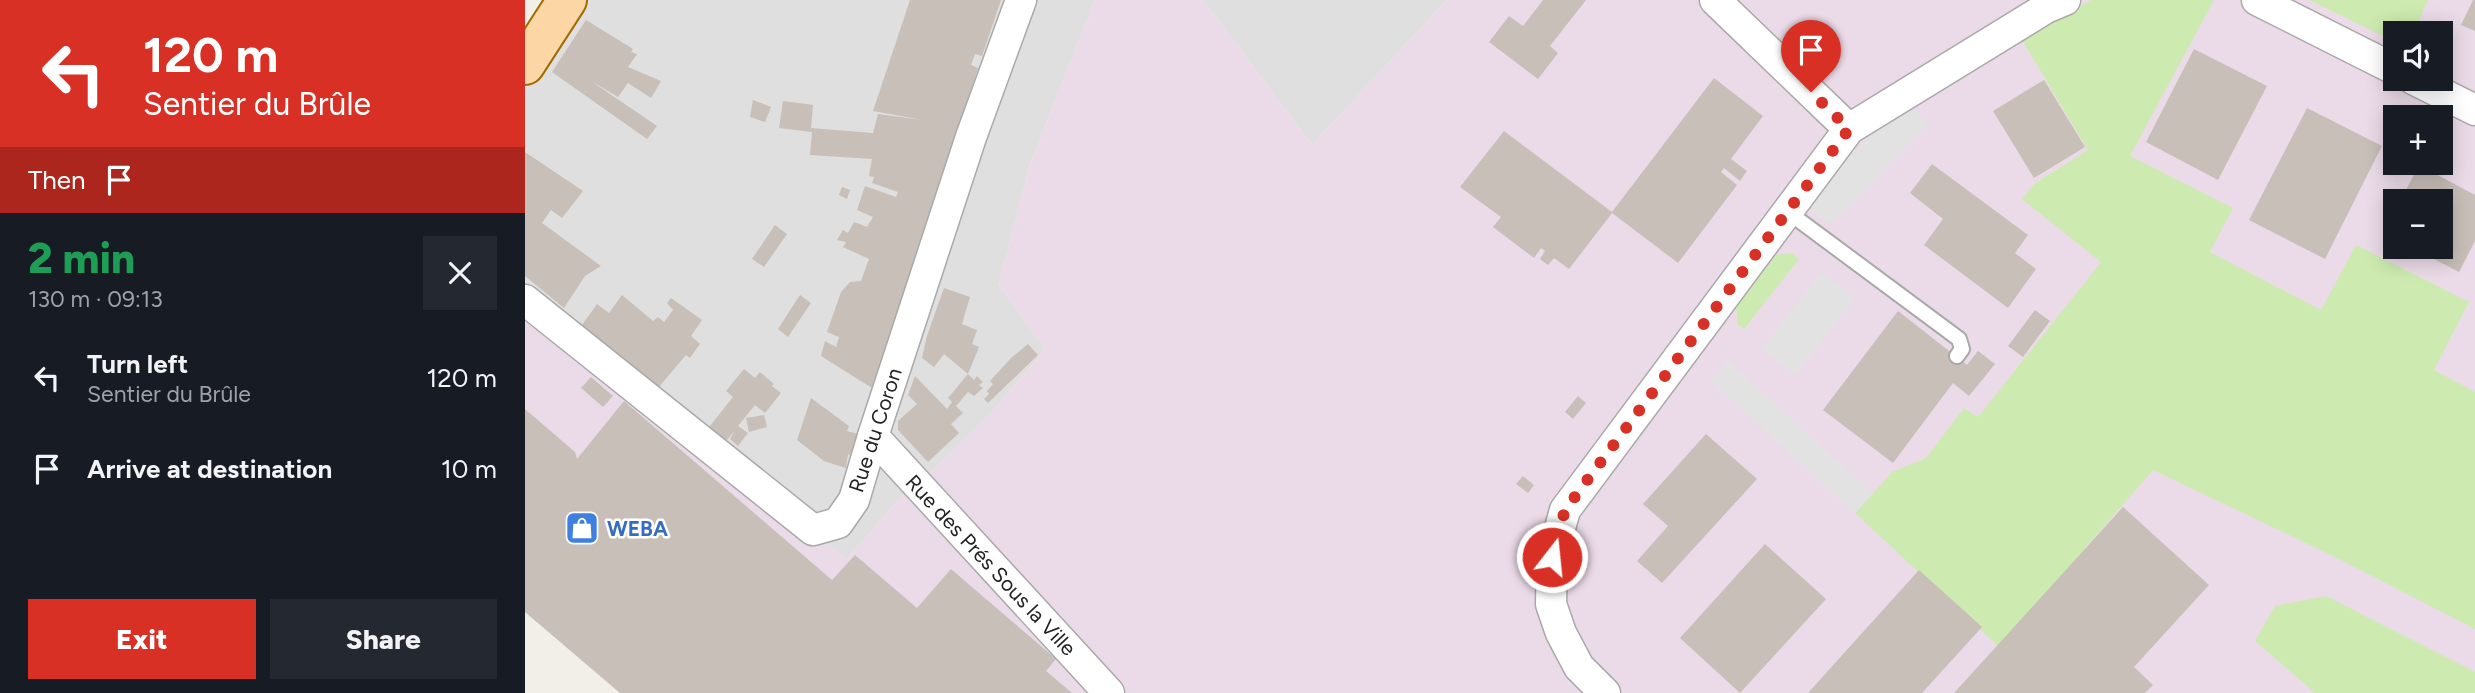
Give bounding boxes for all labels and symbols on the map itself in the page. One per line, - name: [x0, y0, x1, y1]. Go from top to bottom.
- pin: [1781, 20, 1841, 92]
- street label: Rue du Coron: [843, 365, 907, 495]
- street label: Rue des Prés Sous la Ville: [901, 469, 1081, 661]
- shop icon: WEBA: [563, 509, 601, 547]
- place label: WEBA: [607, 516, 668, 541]
- position arrow: [1515, 520, 1589, 594]

